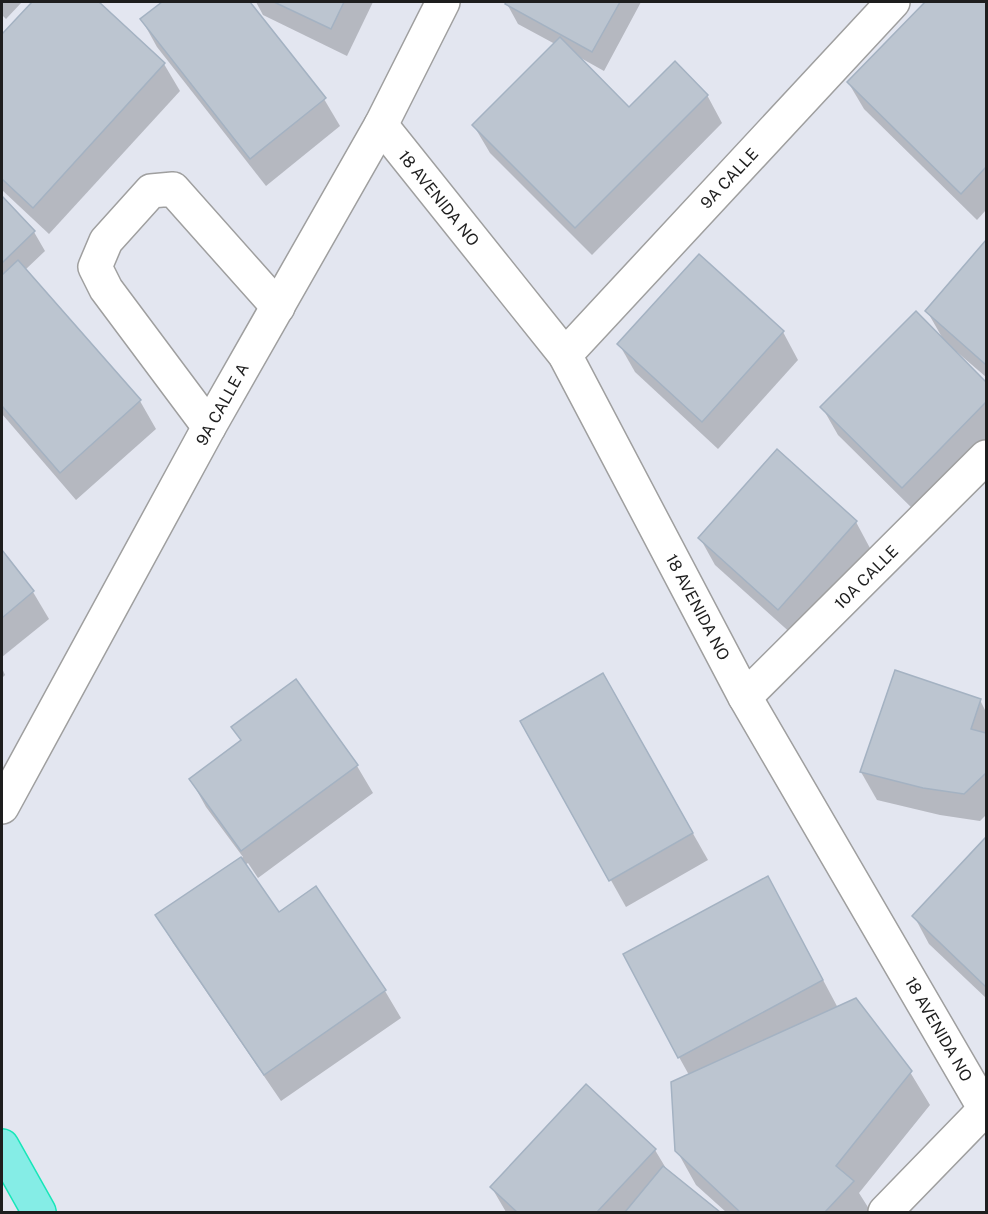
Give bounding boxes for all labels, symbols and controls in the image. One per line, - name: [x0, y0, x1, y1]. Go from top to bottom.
- street label: 9A CALLE: [697, 144, 762, 213]
- street label: 18 AVENIDA NO: [394, 147, 483, 250]
- street label: 9A CALLE A: [192, 360, 253, 449]
- street label: 10A CALLE: [831, 542, 902, 613]
- street label: 18 AVENIDA NO: [662, 551, 734, 664]
- street label: 18 AVENIDA NO: [901, 974, 976, 1085]

